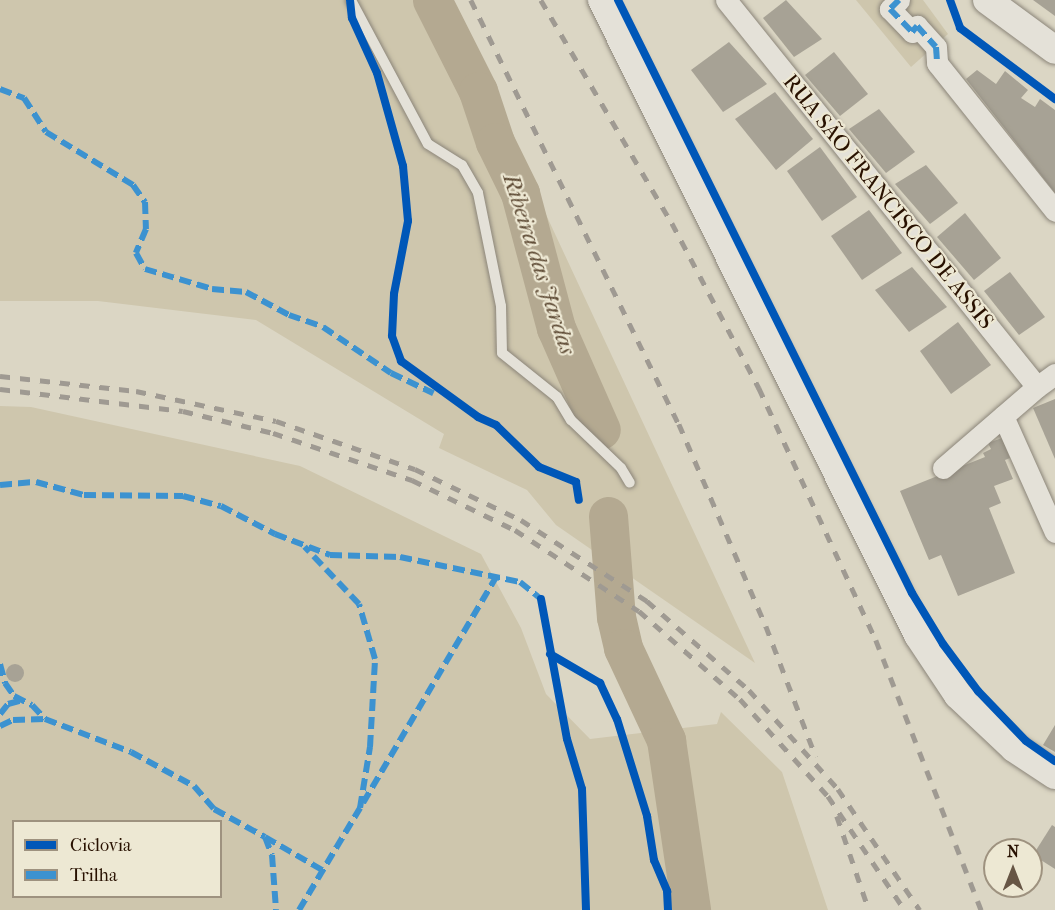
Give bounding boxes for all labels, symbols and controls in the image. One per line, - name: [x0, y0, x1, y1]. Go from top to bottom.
- street label: RUA SÃO FRANCISCO DE ASSIS: [777, 69, 999, 335]
- water label: Ribeira das Jardas: [496, 170, 582, 358]
- legend: [12, 820, 222, 898]
- text: Ciclovia: [70, 835, 131, 856]
- north arrow: [983, 838, 1043, 898]
- text: N: [1007, 842, 1019, 861]
- text: Trilha: [70, 865, 117, 886]

